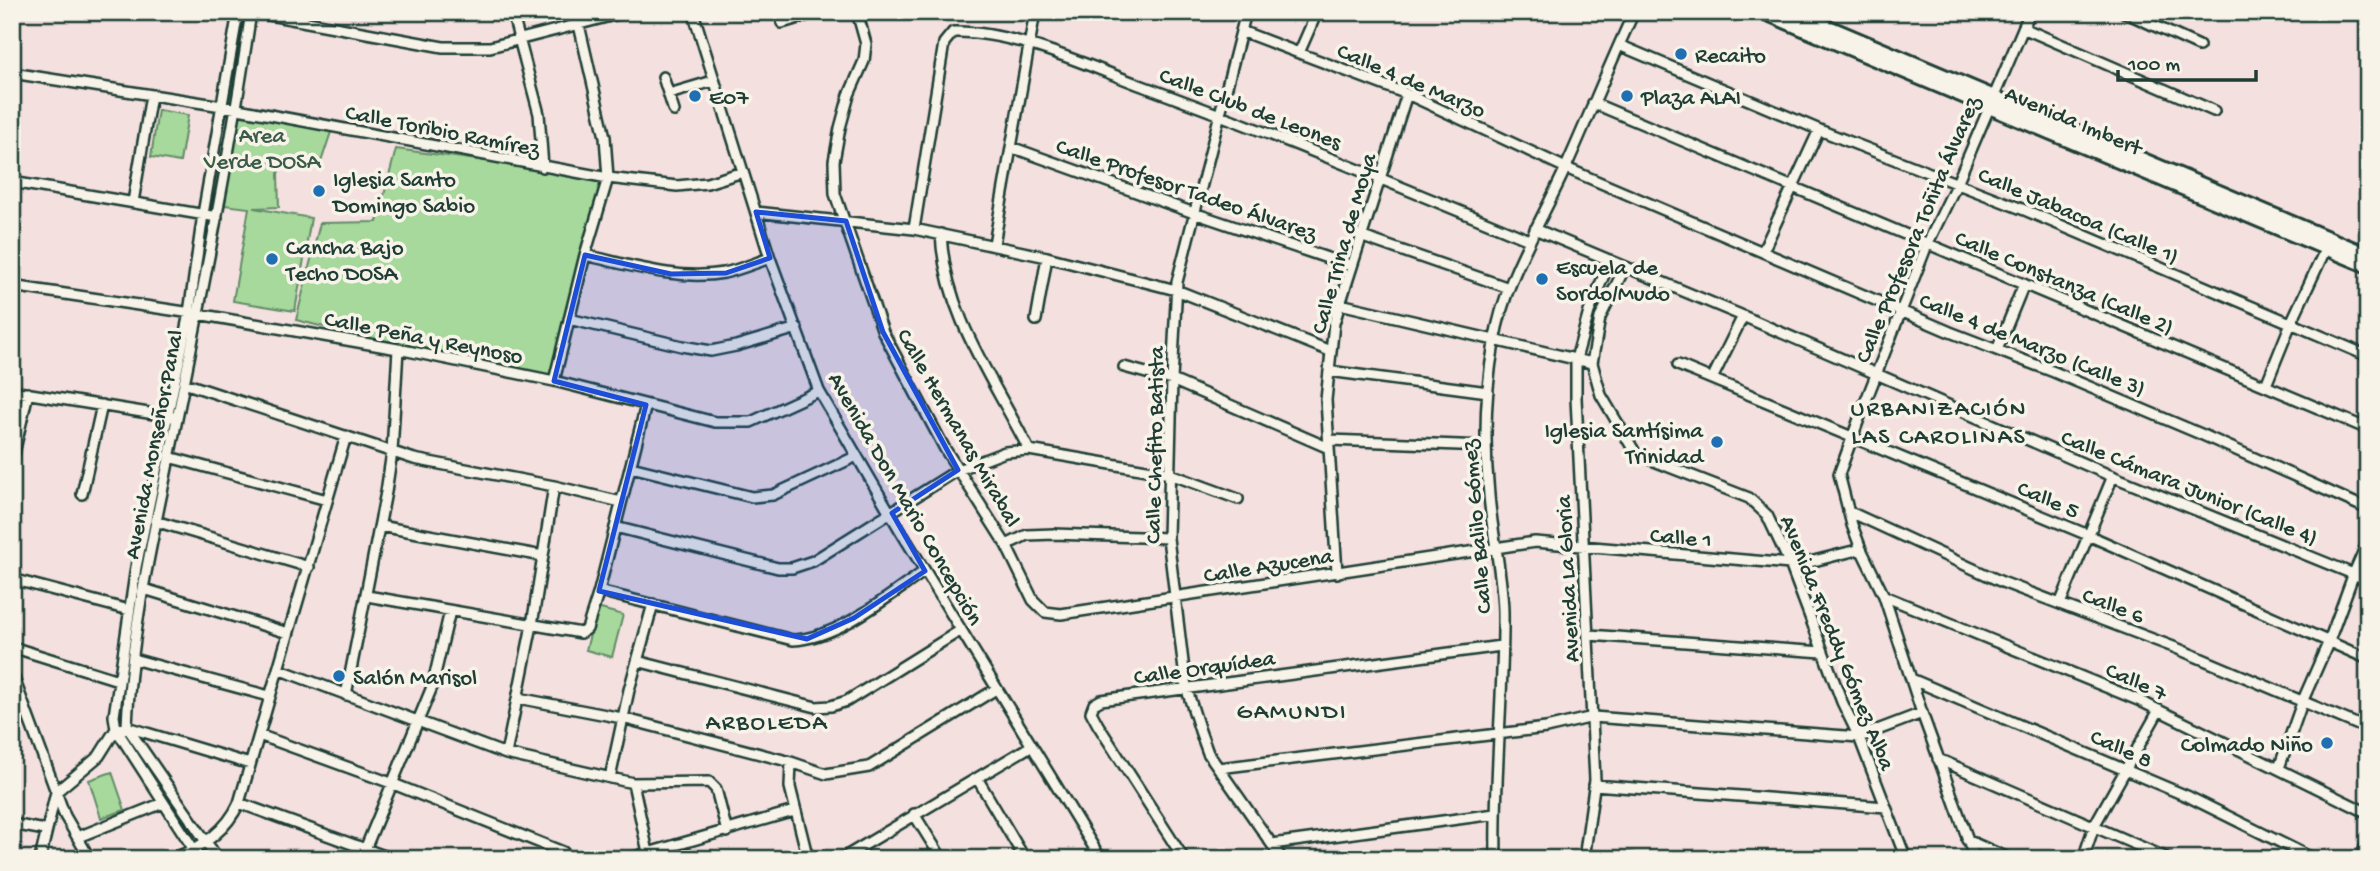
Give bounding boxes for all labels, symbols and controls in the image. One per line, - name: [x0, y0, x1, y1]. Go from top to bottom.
- scale bar: [2118, 38, 2256, 82]
- street label: Calle 4 de Marzo: [1332, 39, 1489, 126]
- place label: Recaito: [1695, 44, 1766, 71]
- marker: Recaito: [1673, 46, 1689, 62]
- text: 100 m: [2127, 54, 2180, 79]
- street label: Calle Club de Leones: [1155, 63, 1345, 158]
- street label: Avenida Imbert: [2000, 81, 2147, 164]
- place label: E07: [709, 86, 749, 113]
- place label: Plaza ALAI: [1640, 86, 1741, 113]
- marker: E07: [687, 88, 703, 104]
- marker: Plaza ALAI: [1619, 88, 1635, 104]
- street label: Calle Profesora Toñita Álvarez: [1850, 92, 1988, 368]
- street label: Calle Toribio Ramírez: [343, 100, 543, 165]
- park label: Area Verde DOSA: [203, 124, 322, 177]
- street label: Calle Profesor Tadeo Álvarez: [1052, 133, 1321, 249]
- street label: Calle Trina de Moya: [1307, 149, 1384, 337]
- street label: Calle Jabacoa (Calle 1): [1973, 163, 2182, 272]
- place label: Iglesia Santo Domingo Sabio: [331, 168, 475, 221]
- marker: Iglesia Santo Domingo Sabio: [311, 183, 327, 199]
- street label: Calle Constanza (Calle 2): [1950, 226, 2177, 343]
- place label: Cancha Bajo Techo DOSA: [284, 236, 404, 289]
- marker: Cancha Bajo Techo DOSA: [264, 251, 280, 267]
- place label: Escuela de Sordo/Mudo: [1556, 256, 1670, 309]
- marker: Escuela de Sordo/Mudo: [1534, 271, 1550, 287]
- street label: Calle 4 de Marzo (Calle 3): [1915, 288, 2149, 404]
- street label: Calle Peña y Reynoso: [322, 307, 525, 372]
- street label: Calle Hermanas Mirabal: [889, 325, 1025, 533]
- street label: Avenida Monseñor Panal: [120, 328, 191, 562]
- street label: Calle Chefito Batista: [1141, 345, 1172, 544]
- street label: Avenida Don Mario Concepción: [820, 368, 988, 631]
- district label: URBANIZACIÓN LAS CAROLINAS: [1851, 396, 2027, 453]
- place label: Iglesia Santísima Trinidad: [1544, 419, 1705, 472]
- street label: Calle Cámara Junior (Calle 4): [2056, 425, 2321, 553]
- marker: Iglesia Santísima Trinidad: [1709, 434, 1725, 450]
- street label: Calle Balilo Gómez: [1457, 438, 1500, 615]
- street label: Calle 5: [2013, 476, 2083, 526]
- street label: Avenida La Gloria: [1552, 493, 1587, 663]
- street label: Avenida Freddy Gómez Alba: [1772, 512, 1900, 776]
- street label: Calle 1: [1649, 523, 1713, 556]
- street label: Calle Azucena: [1202, 544, 1336, 591]
- street label: Calle 6: [2078, 583, 2148, 632]
- street label: Calle Orquídea: [1132, 646, 1278, 693]
- street label: Calle 7: [2101, 658, 2172, 709]
- place label: Salón Marisol: [353, 666, 477, 693]
- marker: Salón Marisol: [331, 668, 347, 684]
- district label: GAMUNDI: [1237, 699, 1347, 728]
- district label: ARBOLEDA: [706, 710, 829, 739]
- street label: Calle 8: [2085, 725, 2156, 776]
- place label: Colmado Niño: [2181, 733, 2313, 760]
- marker: Colmado Niño: [2319, 735, 2335, 751]

